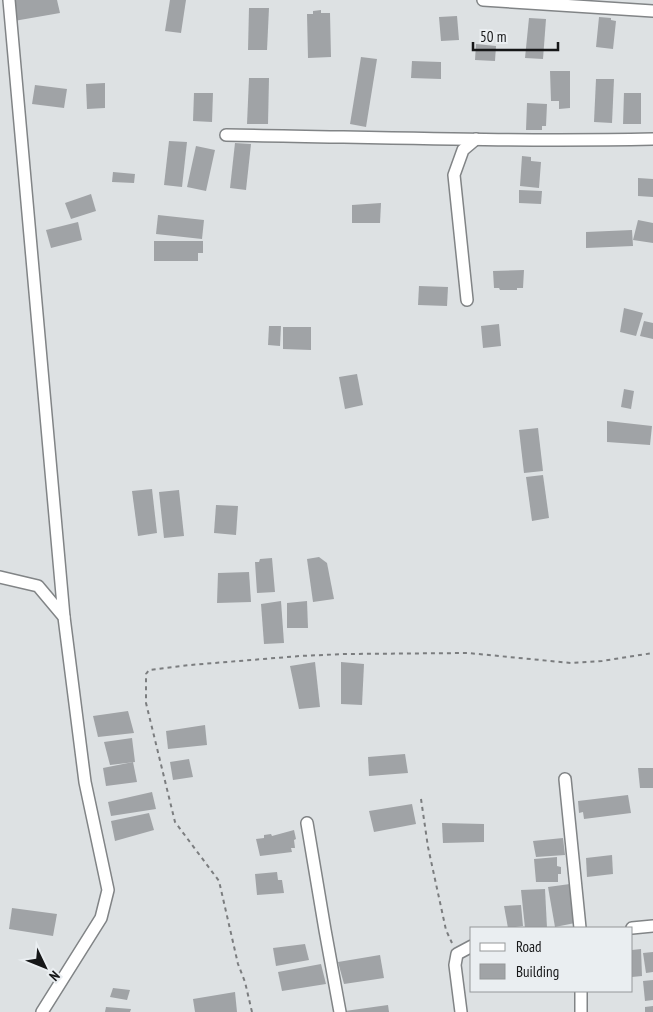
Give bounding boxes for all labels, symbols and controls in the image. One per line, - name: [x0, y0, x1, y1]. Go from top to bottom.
- scale bar: [473, 20, 558, 52]
- text: 50 m: [480, 27, 506, 46]
- legend: [470, 927, 633, 992]
- text: Road: [516, 937, 542, 956]
- north arrow: [20, 942, 70, 992]
- text: Building: [516, 962, 559, 981]
- text: N: [45, 967, 64, 985]

